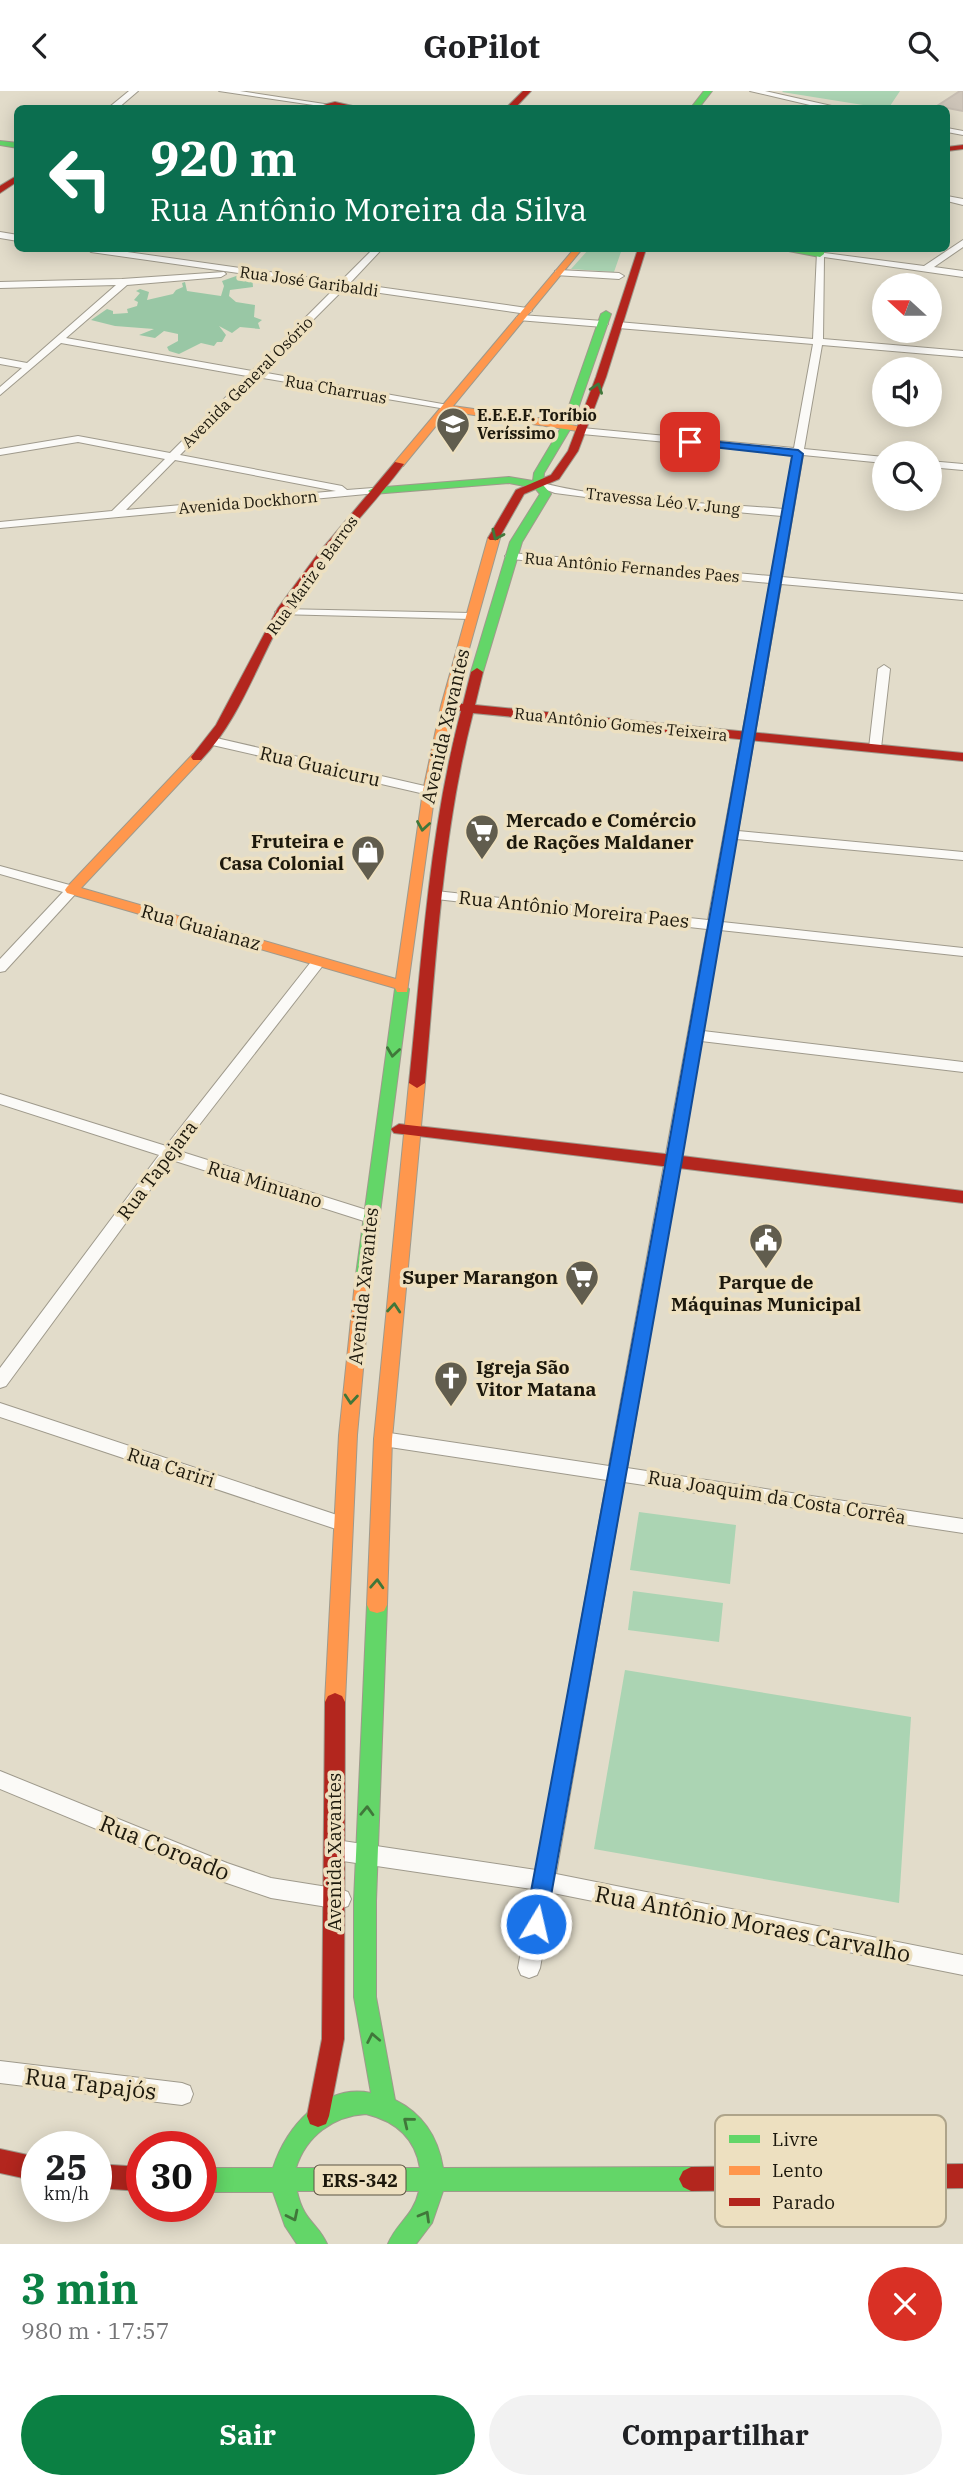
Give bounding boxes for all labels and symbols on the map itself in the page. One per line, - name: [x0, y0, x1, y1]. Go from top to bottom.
- street label: Rua José Garibaldi: [238, 261, 380, 301]
- north arrow: [872, 273, 942, 343]
- street label: Avenida General Osório: [177, 312, 317, 452]
- street label: Rua Charruas: [284, 370, 388, 408]
- one-way arrow: [589, 383, 603, 395]
- school or university icon: E.E.E.F. Toríbio Veríssimo: [434, 405, 472, 454]
- place label: E.E.E.F. Toríbio Veríssimo: [477, 405, 597, 443]
- pin: [660, 412, 720, 472]
- street label: Travessa Léo V. Jung: [585, 483, 741, 519]
- street label: Avenida Dockhorn: [178, 486, 318, 518]
- street label: Rua Mariz e Barros: [262, 512, 362, 638]
- one-way arrow: [491, 528, 505, 540]
- street label: Rua Antônio Fernandes Paes: [524, 548, 740, 586]
- street label: Avenida Xavantes: [415, 646, 475, 806]
- street label: Rua Antônio Gomes Teixeira: [513, 703, 729, 745]
- street label: Rua Guaicuru: [257, 740, 383, 792]
- place label: Mercado e Comércio de Rações Maldaner: [506, 808, 696, 854]
- supermarket icon: Mercado e Comércio de Rações Maldaner: [463, 812, 501, 861]
- one-way arrow: [416, 820, 431, 832]
- place label: Fruteira e Casa Colonial: [219, 829, 344, 875]
- shop icon: Fruteira e Casa Colonial: [349, 833, 387, 882]
- street label: Rua Antônio Moreira Paes: [458, 885, 690, 933]
- street label: Rua Guaianaz: [138, 898, 264, 956]
- one-way arrow: [386, 1046, 401, 1057]
- street label: Rua Tapejara: [112, 1116, 202, 1224]
- street label: Rua Minuano: [205, 1155, 325, 1213]
- street label: Avenida Xavantes: [343, 1206, 383, 1366]
- public building icon: Parque de Máquinas Municipal: [747, 1221, 785, 1270]
- supermarket icon: Super Marangon: [563, 1258, 601, 1307]
- place label: Super Marangon: [402, 1265, 558, 1289]
- place label: Parque de Máquinas Municipal: [671, 1270, 861, 1316]
- one-way arrow: [386, 1302, 401, 1313]
- place label: Igreja São Vitor Matana: [476, 1355, 596, 1401]
- church icon: Igreja São Vitor Matana: [432, 1359, 470, 1408]
- one-way arrow: [344, 1394, 359, 1405]
- street label: Rua Cariri: [124, 1442, 218, 1492]
- street label: Rua Joaquim da Costa Corrêa: [646, 1465, 908, 1529]
- one-way arrow: [369, 1578, 384, 1589]
- street label: Avenida Xavantes: [322, 1773, 346, 1931]
- one-way arrow: [360, 1806, 375, 1817]
- street label: Rua Coroado: [95, 1807, 235, 1887]
- street label: Rua Antônio Moraes Carvalho: [593, 1878, 913, 1968]
- position arrow: [499, 1887, 573, 1961]
- one-way arrow: [366, 2032, 381, 2044]
- street label: Rua Tapajós: [24, 2060, 158, 2106]
- legend: [715, 2115, 946, 2227]
- one-way arrow: [403, 2117, 416, 2130]
- text: Livre: [772, 2127, 818, 2151]
- speed limit sign: 30: [126, 2131, 217, 2222]
- text: Lento: [772, 2158, 823, 2182]
- road number: ERS-342: [314, 2165, 406, 2195]
- text: Parado: [772, 2190, 835, 2214]
- one-way arrow: [285, 2208, 298, 2221]
- one-way arrow: [417, 2211, 430, 2223]

